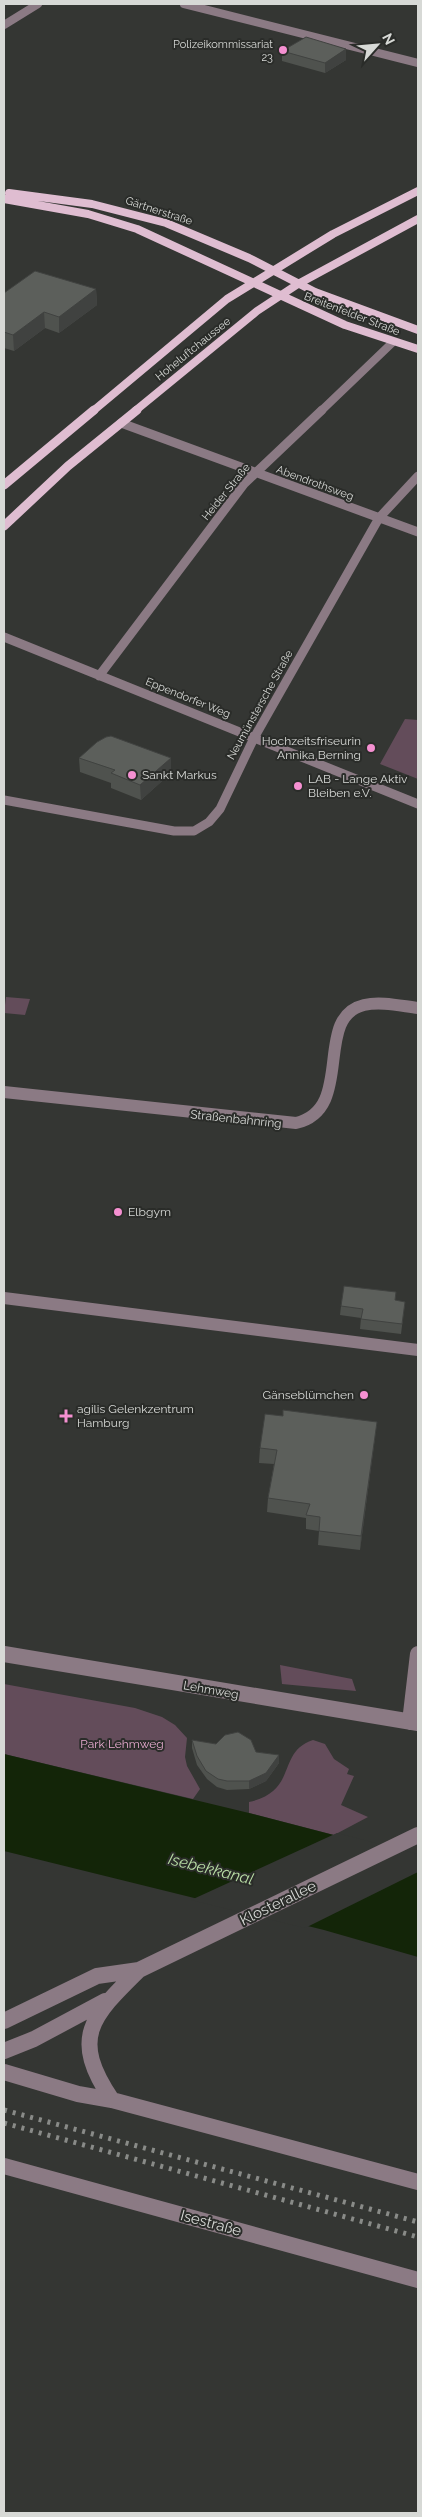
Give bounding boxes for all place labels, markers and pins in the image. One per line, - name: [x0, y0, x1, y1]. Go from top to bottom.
- place label: Polizeikommissariat 23: [173, 38, 273, 64]
- marker: Polizeikommissariat 23: [277, 44, 289, 56]
- place label: Hochzeitsfriseurin Annika Berning: [262, 734, 361, 762]
- marker: Hochzeitsfriseurin Annika Berning: [365, 742, 377, 754]
- place label: Sankt Markus: [142, 768, 217, 782]
- marker: Sankt Markus: [126, 769, 138, 781]
- place label: LAB - Lange Aktiv Bleiben e.V.: [308, 772, 408, 800]
- marker: LAB - Lange Aktiv Bleiben e.V.: [292, 780, 304, 792]
- place label: Elbgym: [128, 1205, 171, 1219]
- marker: Elbgym: [112, 1206, 124, 1218]
- place label: Gänseblümchen: [263, 1388, 354, 1402]
- marker: Gänseblümchen: [358, 1389, 370, 1401]
- place label: agilis Gelenkzentrum Hamburg: [77, 1402, 194, 1430]
- marker: agilis Gelenkzentrum Hamburg: [59, 1409, 73, 1423]

